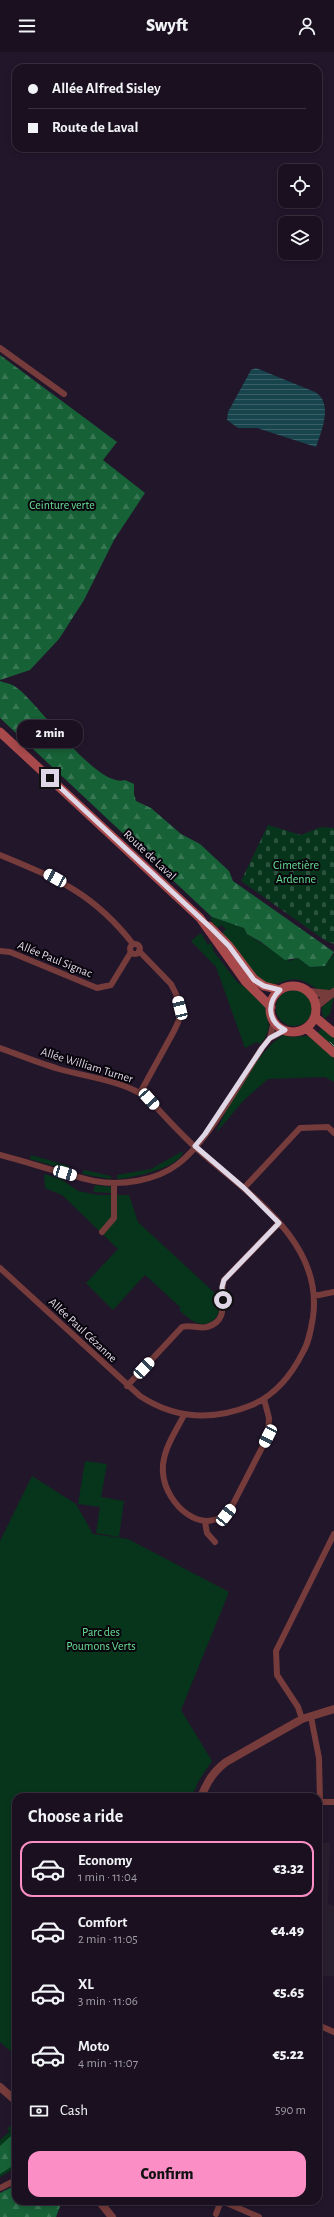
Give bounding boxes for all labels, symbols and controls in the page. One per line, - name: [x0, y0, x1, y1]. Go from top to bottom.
- icon: menu: [16, 15, 38, 37]
- icon: person: [296, 15, 318, 37]
- text: Swyft: [146, 17, 188, 35]
- text: Allée Alfred Sisley: [52, 81, 161, 96]
- text: Route de Laval: [52, 120, 138, 135]
- map controls: [278, 164, 322, 260]
- button: locate: [278, 164, 322, 208]
- button: layers: [278, 216, 322, 260]
- park label: Ceinture verte: [29, 499, 95, 511]
- callout: 2 min: [17, 720, 83, 748]
- text: 2 min: [35, 727, 65, 740]
- route end: [41, 769, 59, 787]
- street label: Route de Laval: [121, 828, 179, 882]
- park label: Cimetière Ardenne: [273, 859, 319, 885]
- car: [42, 867, 68, 889]
- street label: Allée Paul Signac: [16, 939, 94, 980]
- car: [171, 995, 189, 1021]
- street label: Allée William Turner: [39, 1045, 135, 1085]
- car: [137, 1086, 161, 1112]
- car: [52, 1164, 78, 1182]
- route start: [214, 1291, 232, 1309]
- street label: Allée Paul Cézanne: [47, 1296, 119, 1364]
- car: [131, 1355, 157, 1381]
- car: [257, 1423, 279, 1449]
- car: [214, 1502, 238, 1528]
- park label: Parc des Poumons Verts: [66, 1626, 136, 1652]
- text: Choose a ride: [28, 1808, 123, 1826]
- icon: car: [30, 1851, 66, 1887]
- text: Economy: [78, 1853, 132, 1868]
- text: €3.32: [273, 1861, 304, 1876]
- text: 1 min · 11:04: [78, 1871, 137, 1884]
- icon: car: [30, 1913, 66, 1949]
- text: Comfort: [78, 1915, 127, 1930]
- text: €4.49: [271, 1923, 304, 1938]
- text: 2 min · 11:05: [78, 1933, 138, 1946]
- icon: car: [30, 1975, 66, 2011]
- text: XL: [78, 1977, 94, 1992]
- text: €5.65: [273, 1985, 304, 2000]
- text: 3 min · 11:06: [78, 1995, 138, 2008]
- icon: car: [30, 2037, 66, 2073]
- text: Moto: [78, 2039, 110, 2054]
- text: €5.22: [273, 2047, 304, 2062]
- text: 4 min · 11:07: [78, 2057, 138, 2070]
- icon: cash: [28, 2100, 50, 2122]
- text: Cash: [60, 2103, 88, 2118]
- text: 590 m: [275, 2104, 306, 2117]
- button: Confirm: [28, 2151, 306, 2197]

